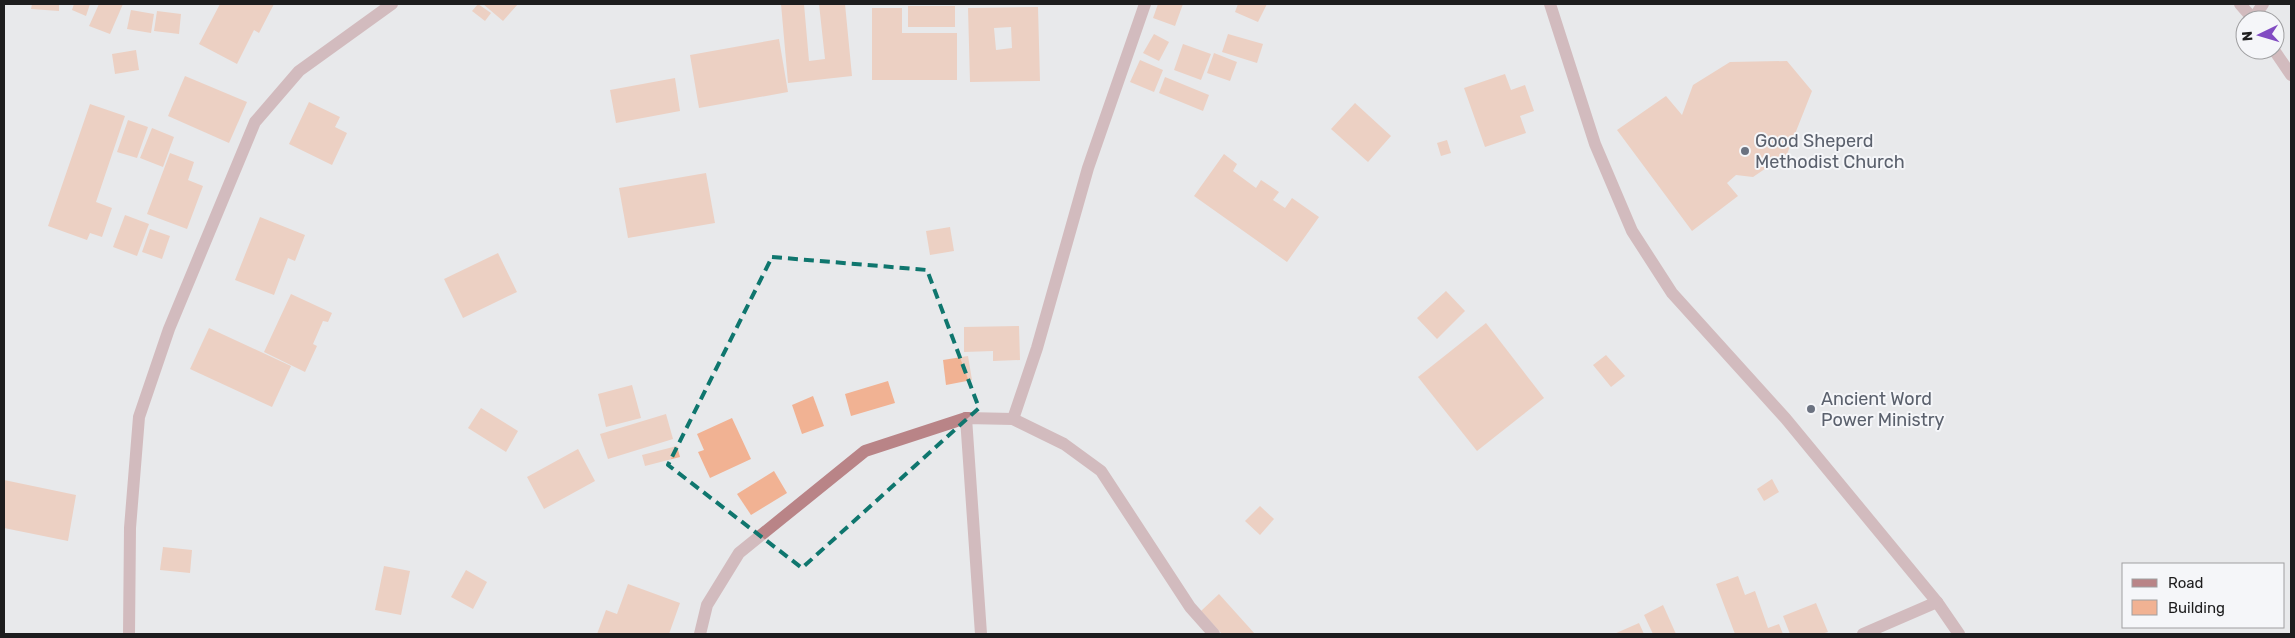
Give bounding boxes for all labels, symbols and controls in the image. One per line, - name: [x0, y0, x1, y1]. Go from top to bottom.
- north arrow: [2235, 10, 2285, 60]
- text: N: [2239, 30, 2256, 42]
- place label: Good Sheperd Methodist Church: [1755, 130, 1905, 173]
- marker: Good Sheperd Methodist Church: [1739, 145, 1751, 157]
- place label: Ancient Word Power Ministry: [1821, 388, 1945, 431]
- marker: Ancient Word Power Ministry: [1805, 403, 1817, 415]
- legend: [2122, 563, 2285, 628]
- text: Road: [2168, 574, 2204, 592]
- text: Building: [2168, 599, 2225, 617]

